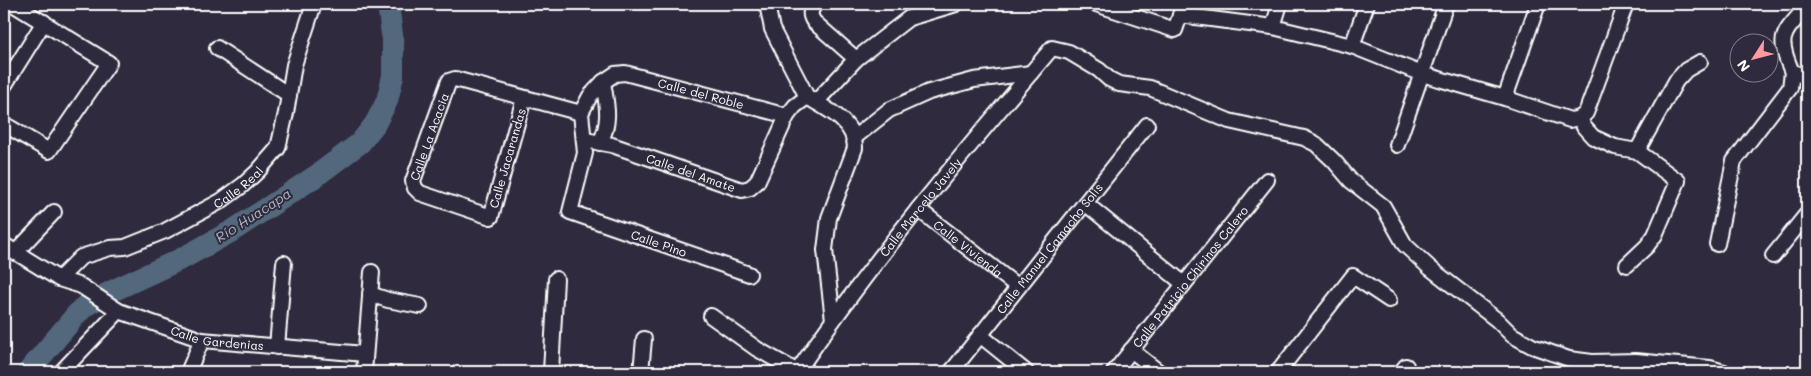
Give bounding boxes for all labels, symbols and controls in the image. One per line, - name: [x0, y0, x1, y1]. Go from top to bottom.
- north arrow: [1728, 32, 1778, 82]
- text: N: [1732, 56, 1754, 76]
- street label: Calle del Roble: [656, 74, 746, 112]
- street label: Calle La Acacia: [406, 91, 452, 183]
- street label: Calle Jacarandas: [485, 106, 529, 210]
- street label: Calle del Amate: [644, 149, 738, 195]
- street label: Calle Marcelo Javely: [876, 154, 965, 260]
- street label: Calle Real: [210, 163, 266, 212]
- street label: Calle Manuel Camacho Solís: [992, 180, 1106, 317]
- water label: Río Huacapa: [211, 183, 295, 247]
- street label: Calle Patricio Chirinos Calero: [1129, 202, 1251, 351]
- street label: Calle Vivienda: [930, 216, 1007, 281]
- street label: Calle Pino: [629, 226, 689, 260]
- street label: Calle Gardenias: [169, 322, 265, 353]

